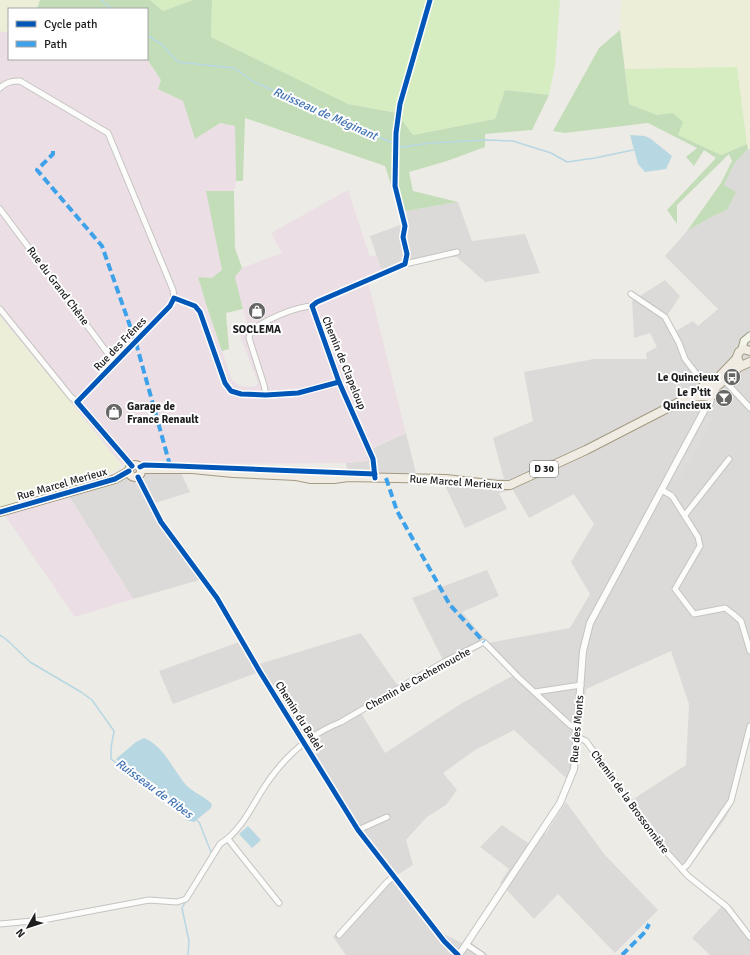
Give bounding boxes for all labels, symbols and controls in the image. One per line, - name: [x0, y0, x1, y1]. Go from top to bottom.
- legend: [8, 8, 148, 60]
- text: Cycle path: [44, 17, 97, 32]
- text: Path: [44, 37, 67, 52]
- water label: Ruisseau de Méginant: [271, 84, 381, 144]
- street label: Rue du Grand Chêne: [24, 244, 92, 328]
- shop icon: SOCLEMA: [247, 301, 267, 321]
- street label: Rue des Frênes: [91, 314, 149, 374]
- street label: Chemin de Clapeloup: [319, 314, 369, 412]
- place label: SOCLEMA: [233, 323, 281, 336]
- bus stop icon: Le Quincieux: [722, 367, 742, 387]
- place label: Le Quincieux: [657, 371, 720, 384]
- place label: Le P'tit Quincieux: [663, 386, 712, 412]
- bar icon: Le P'tit Quincieux: [714, 388, 734, 408]
- place label: Garage de France Renault: [127, 400, 199, 426]
- shop icon: Garage de France Renault: [104, 402, 124, 422]
- road number: D 30: [530, 461, 558, 477]
- street label: Rue Marcel Merieux: [15, 465, 109, 503]
- street label: Rue Marcel Merieux: [409, 472, 503, 492]
- street label: Chemin de Cachemouche: [363, 645, 473, 713]
- street label: Chemin du Badel: [272, 679, 326, 753]
- street label: Rue des Monts: [568, 694, 586, 763]
- street label: Chemin de la Brossonnière: [588, 748, 672, 856]
- water label: Ruisseau de Ribes: [113, 756, 197, 823]
- north arrow: [8, 907, 48, 947]
- text: N: [13, 926, 28, 940]

